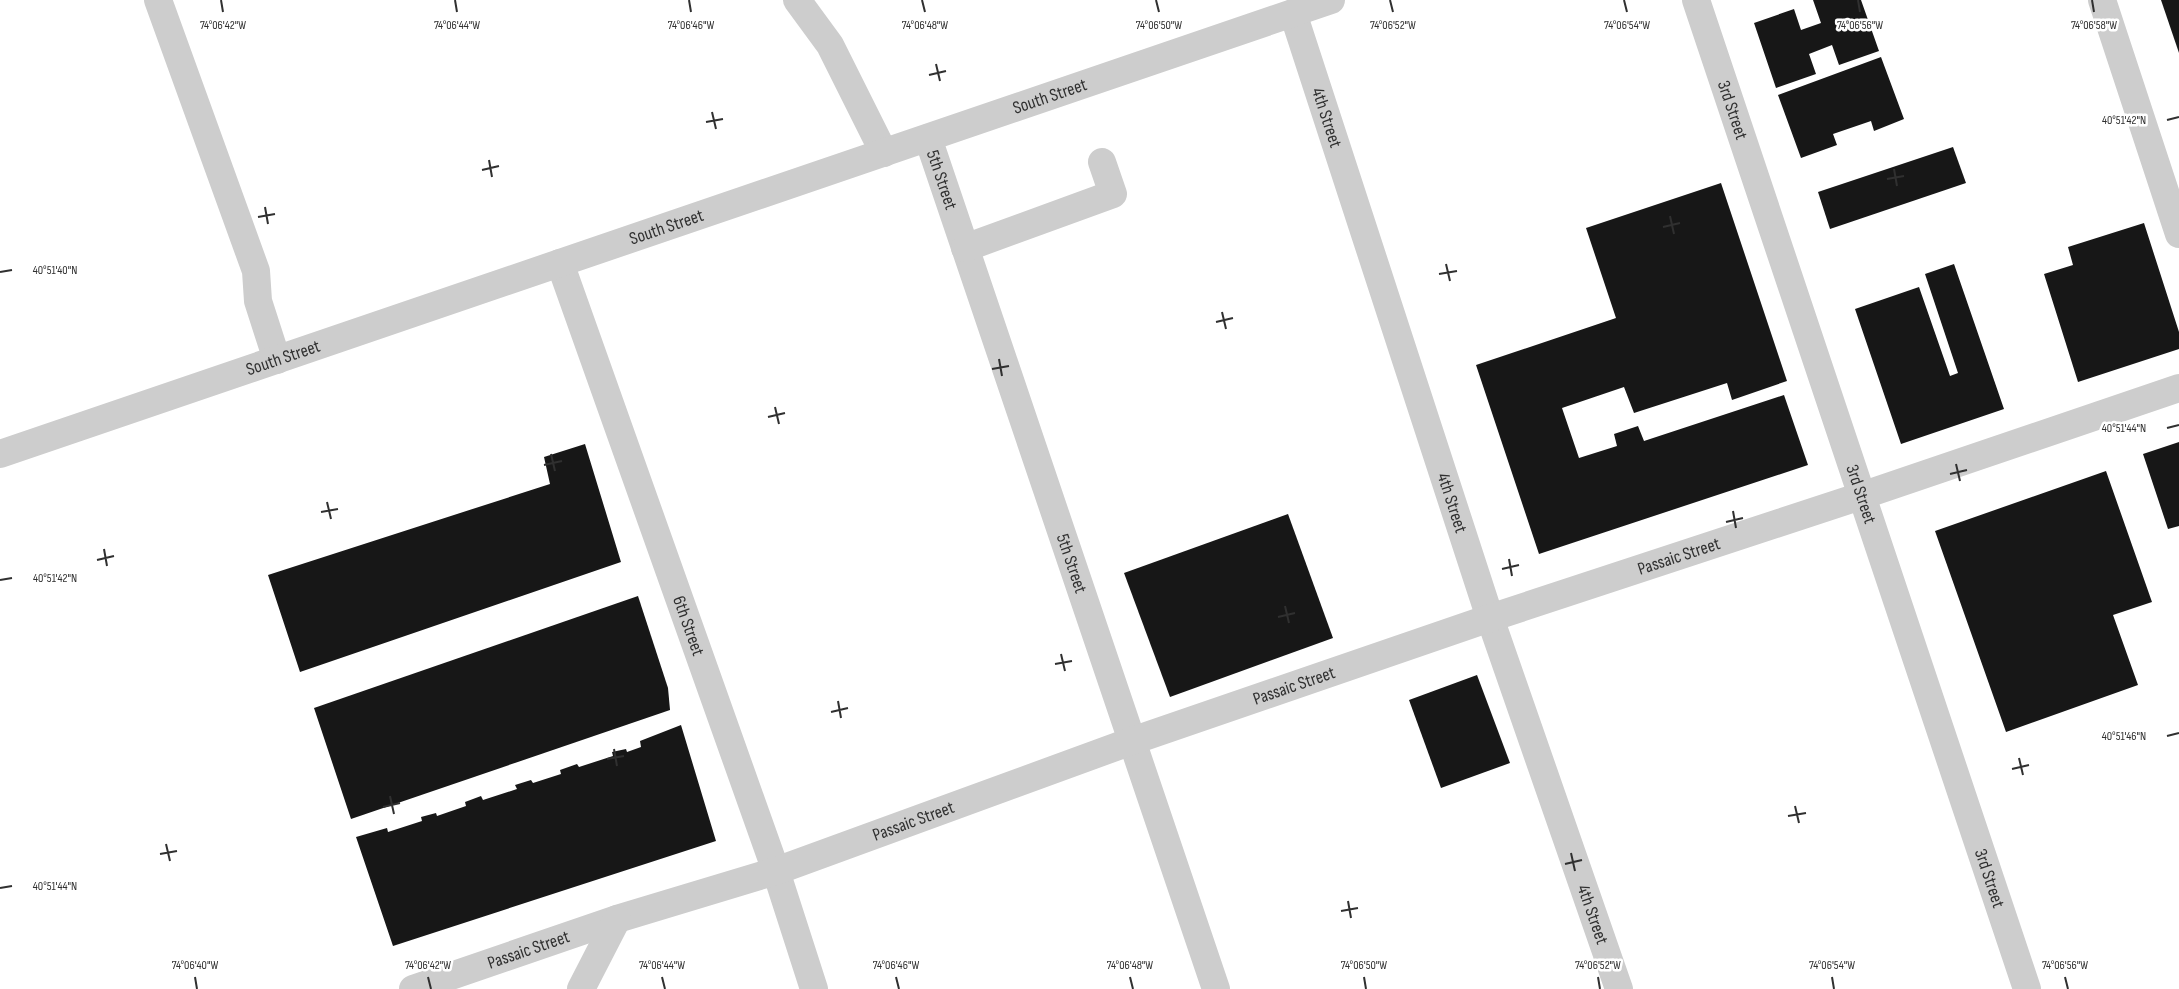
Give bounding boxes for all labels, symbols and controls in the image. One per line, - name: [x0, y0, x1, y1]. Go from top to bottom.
- text: 74°06'42"W: [200, 18, 246, 33]
- text: 74°06'44"W: [434, 18, 480, 33]
- text: 74°06'46"W: [668, 18, 714, 33]
- text: 74°06'48"W: [902, 18, 948, 33]
- text: 74°06'50"W: [1136, 18, 1182, 33]
- text: 74°06'52"W: [1370, 18, 1416, 33]
- text: 74°06'54"W: [1604, 18, 1650, 33]
- text: 74°06'56"W: [1837, 18, 1883, 33]
- text: 74°06'58"W: [2071, 18, 2117, 33]
- street label: South Street: [1010, 73, 1090, 118]
- street label: 3rd Street: [1713, 78, 1753, 143]
- street label: 4th Street: [1308, 85, 1347, 151]
- text: 40°51'42"N: [2102, 113, 2146, 128]
- street label: 5th Street: [922, 147, 962, 213]
- street label: South Street: [627, 204, 707, 249]
- text: 40°51'40"N: [33, 263, 77, 278]
- street label: South Street: [243, 335, 323, 380]
- text: 40°51'44"N: [2102, 421, 2146, 436]
- street label: 3rd Street: [1842, 462, 1881, 527]
- street label: 4th Street: [1433, 470, 1472, 536]
- street label: 5th Street: [1052, 531, 1092, 596]
- street label: Passaic Street: [1635, 532, 1723, 579]
- text: 40°51'42"N: [33, 571, 77, 586]
- street label: 6th Street: [669, 593, 709, 659]
- street label: Passaic Street: [1250, 661, 1338, 709]
- text: 40°51'46"N: [2102, 729, 2146, 744]
- street label: Passaic Street: [870, 796, 958, 845]
- street label: 3rd Street: [1970, 846, 2010, 911]
- text: 40°51'44"N: [33, 879, 77, 894]
- street label: 4th Street: [1573, 882, 1613, 947]
- street label: Passaic Street: [485, 925, 573, 973]
- text: 74°06'40"W: [172, 958, 218, 973]
- text: 74°06'42"W: [405, 958, 451, 973]
- text: 74°06'44"W: [639, 958, 685, 973]
- text: 74°06'46"W: [873, 958, 919, 973]
- text: 74°06'48"W: [1107, 958, 1153, 973]
- text: 74°06'50"W: [1341, 958, 1387, 973]
- text: 74°06'52"W: [1575, 958, 1621, 973]
- text: 74°06'54"W: [1809, 958, 1855, 973]
- text: 74°06'56"W: [2042, 958, 2088, 973]

